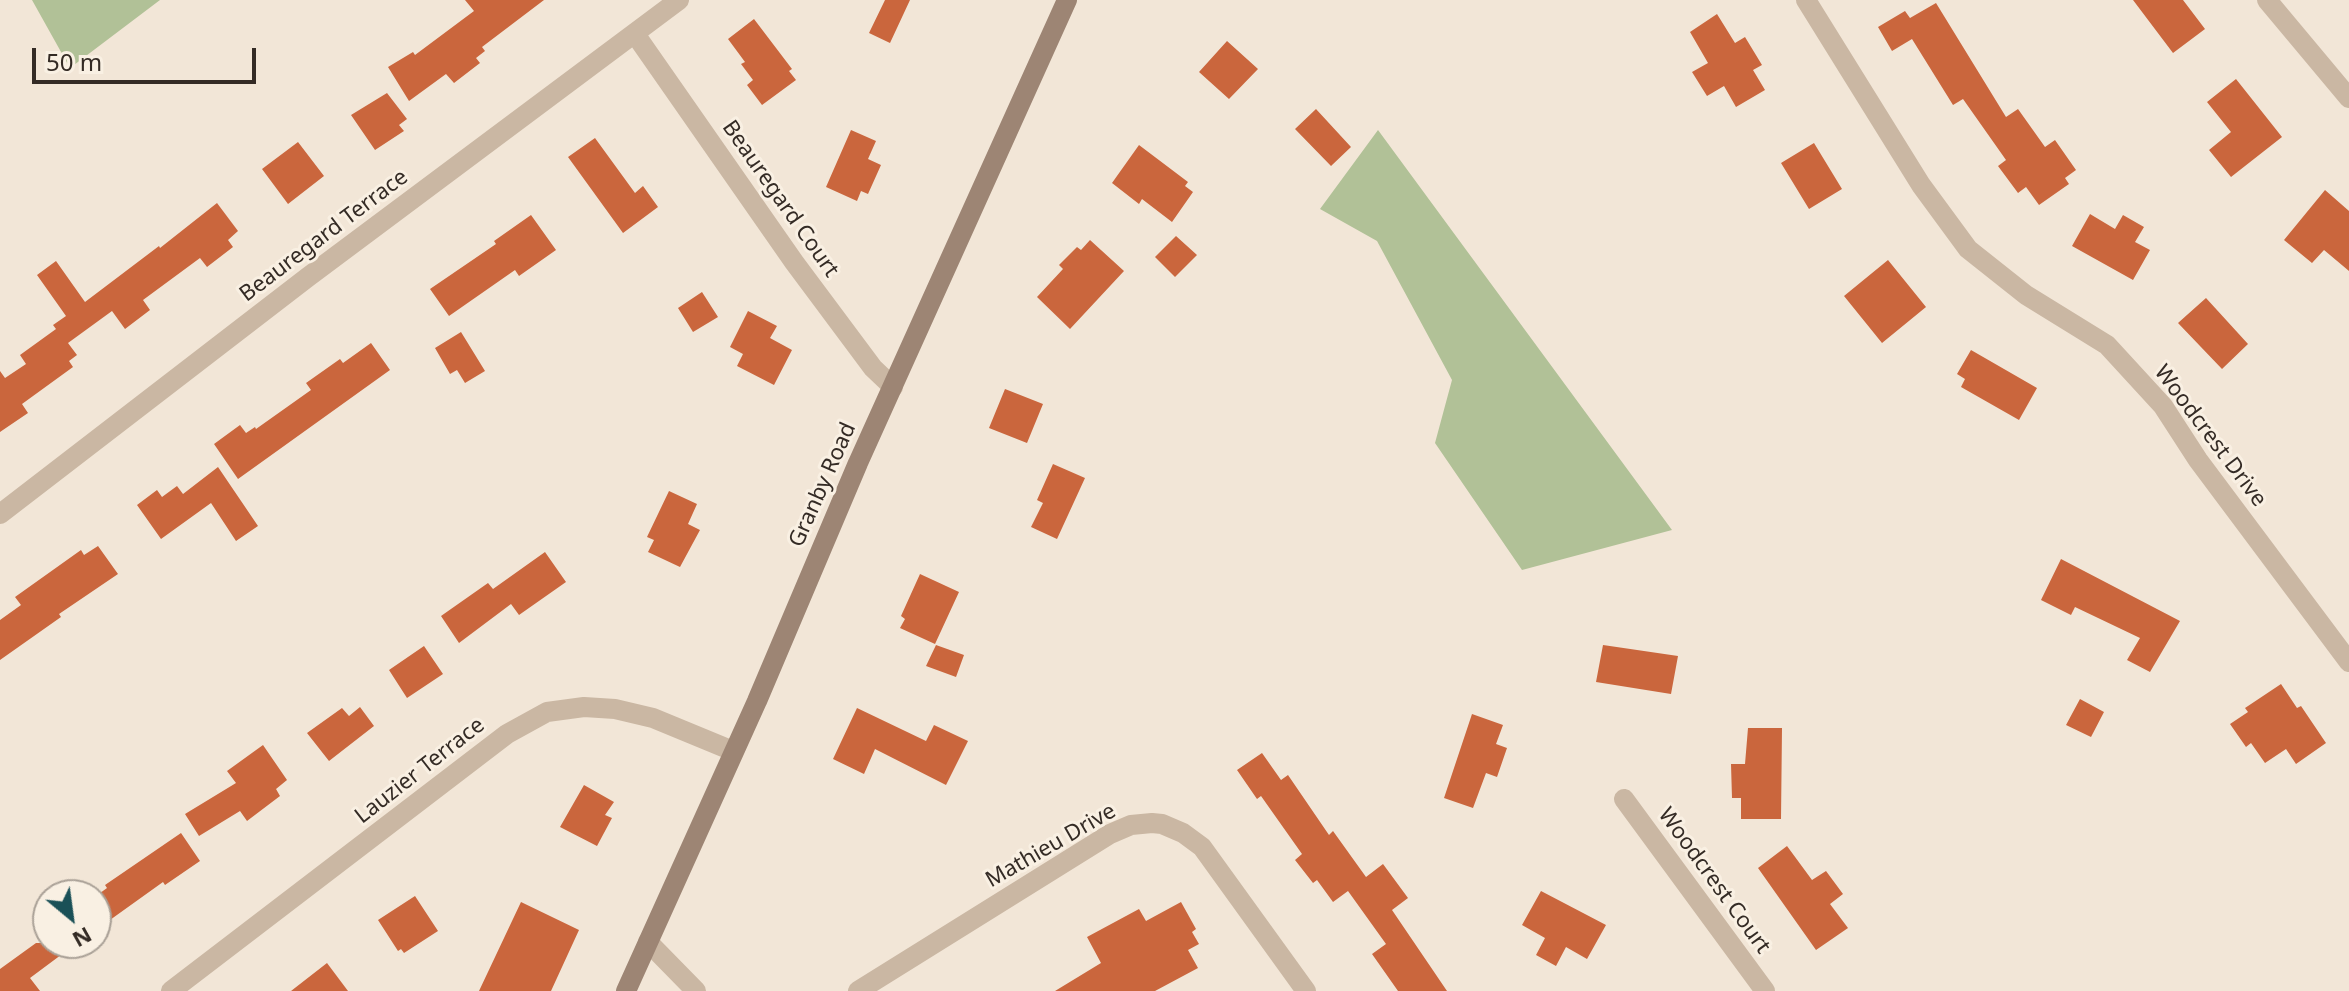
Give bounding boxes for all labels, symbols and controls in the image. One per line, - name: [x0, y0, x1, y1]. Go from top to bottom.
- scale bar: [36, 32, 260, 82]
- text: 50 m: [46, 45, 102, 78]
- street label: Beauregard Court: [716, 116, 844, 282]
- street label: Beauregard Terrace: [235, 164, 413, 308]
- street label: Woodcrest Drive: [2148, 360, 2272, 512]
- street label: Granby Road: [784, 419, 862, 551]
- street label: Lauzier Terrace: [350, 712, 490, 830]
- street label: Mathieu Drive: [981, 798, 1121, 894]
- street label: Woodcrest Court: [1652, 803, 1776, 959]
- north arrow: [32, 879, 112, 959]
- text: N: [68, 921, 98, 956]

